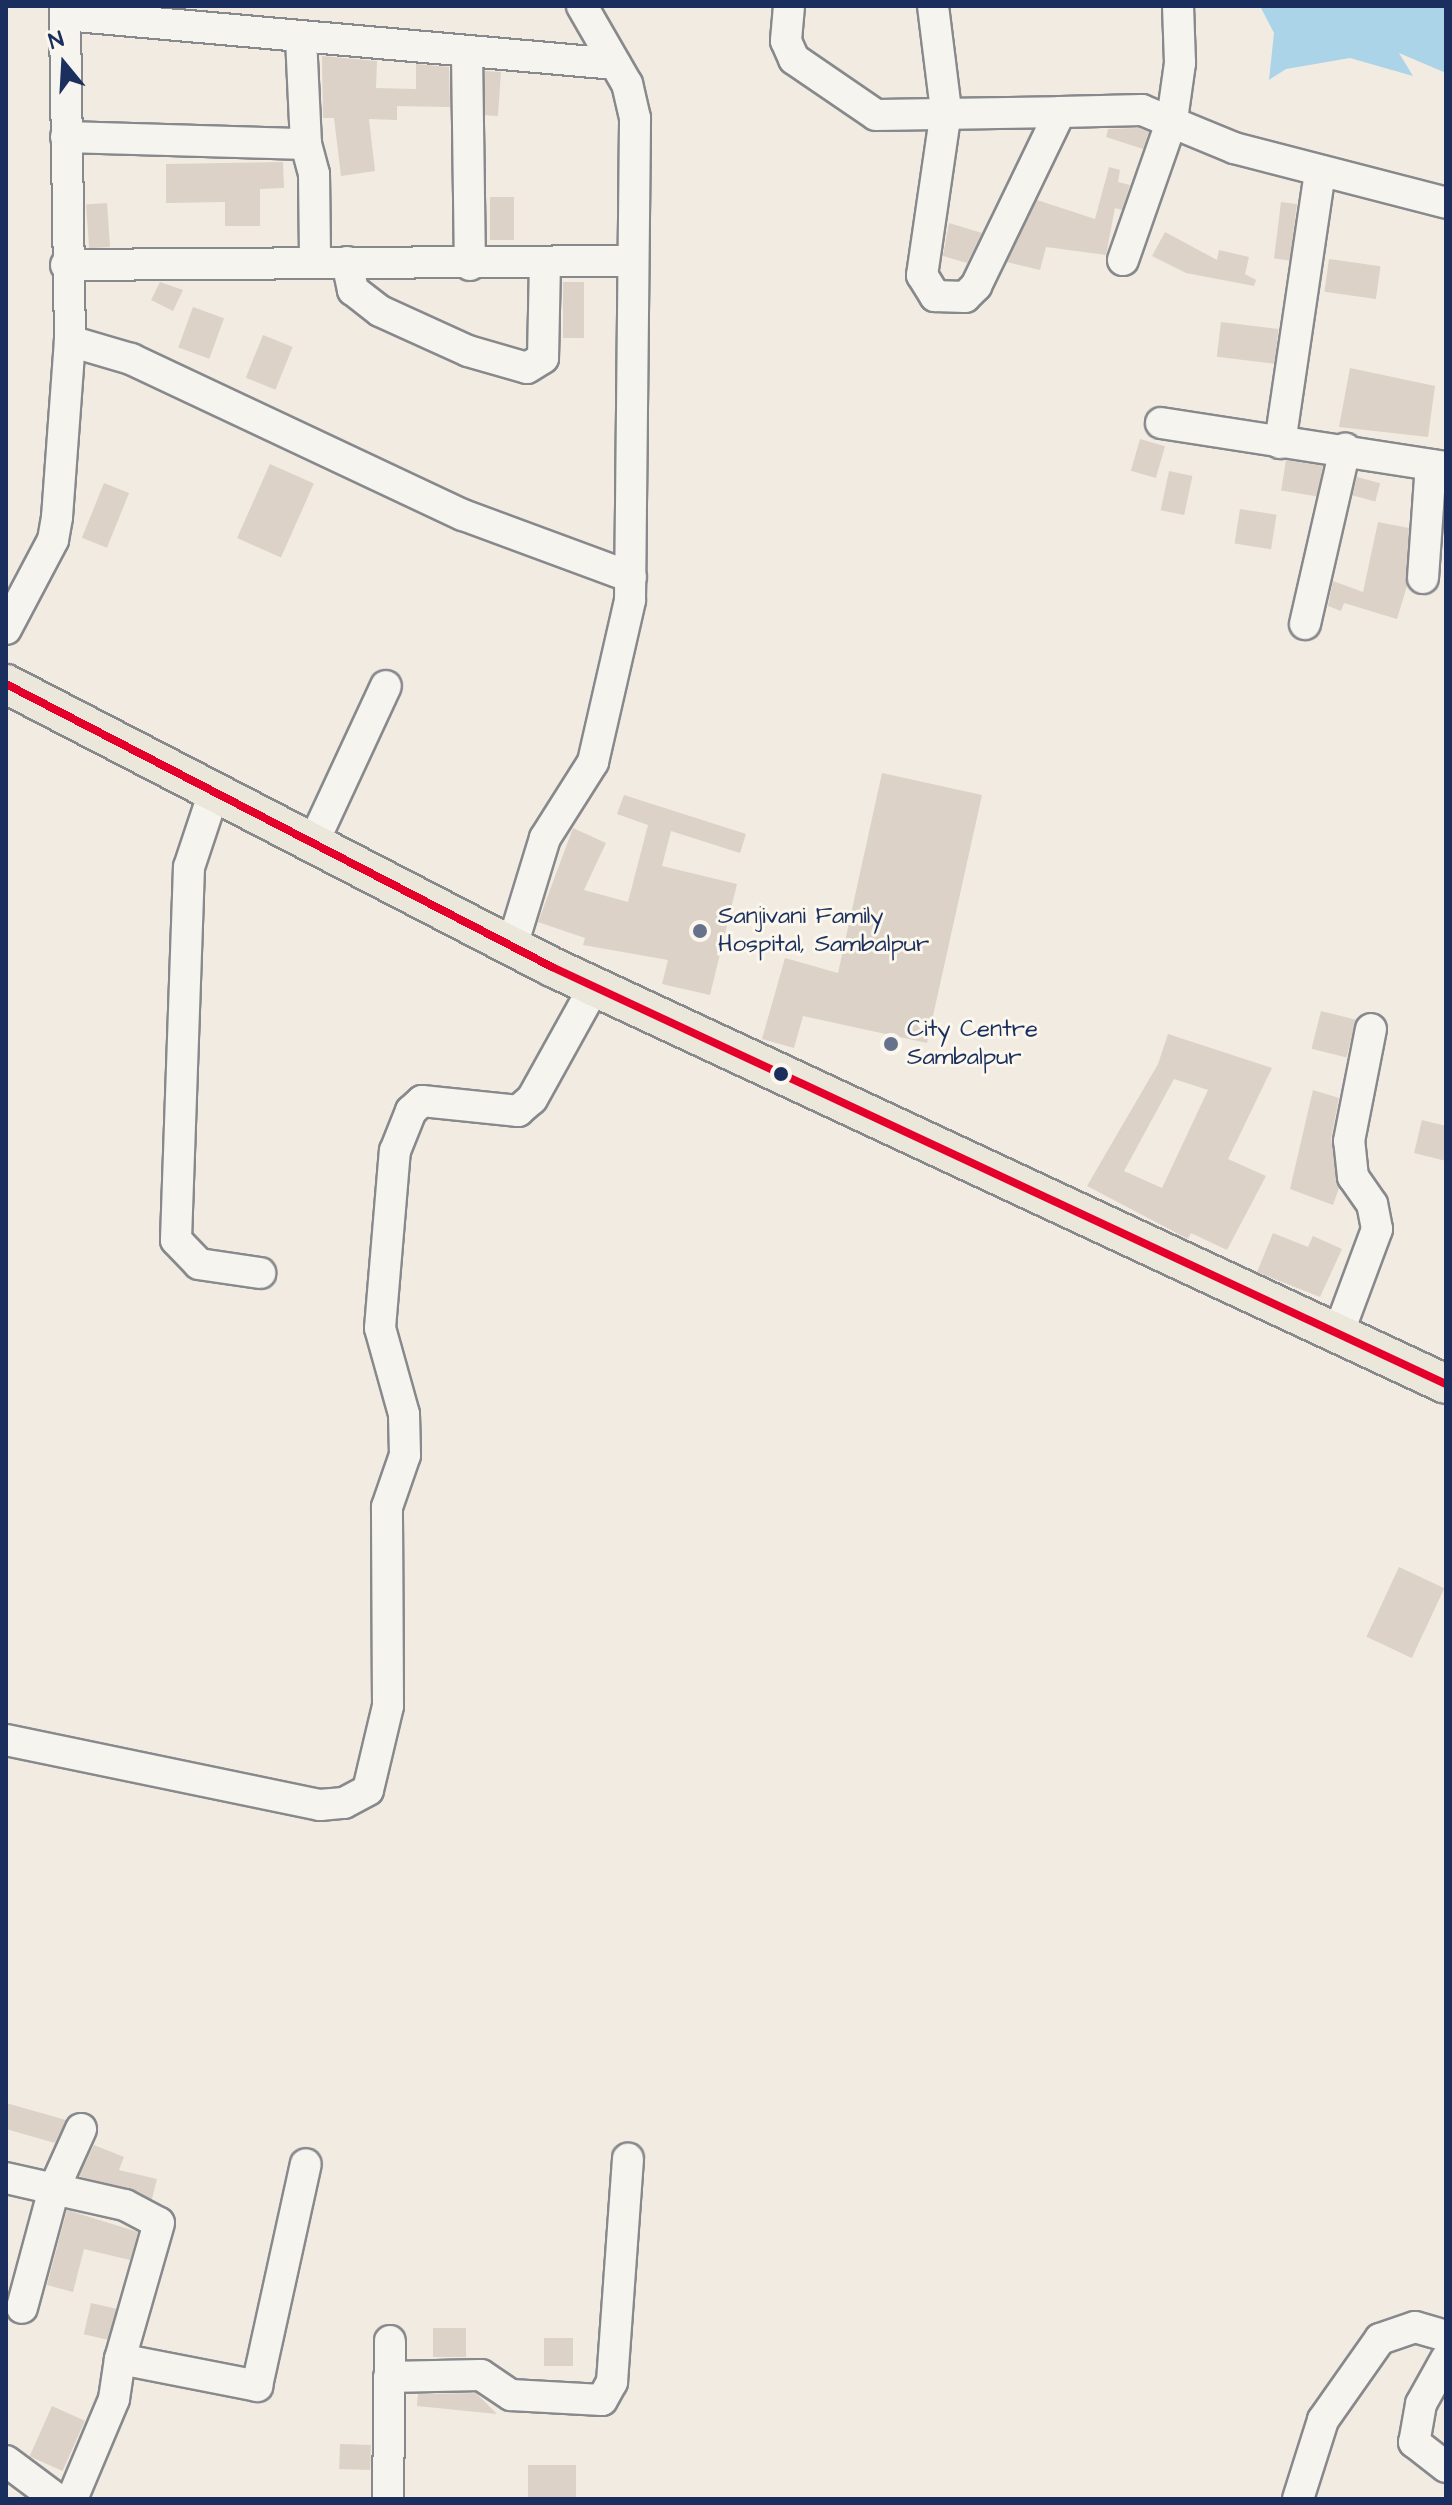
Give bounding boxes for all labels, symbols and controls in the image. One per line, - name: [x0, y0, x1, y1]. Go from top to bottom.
- north arrow: [24, 24, 104, 104]
- text: N: [45, 24, 68, 58]
- place label: Sanjivani Family Hospital, Sambalpur: [718, 903, 929, 959]
- marker: Sanjivani Family Hospital, Sambalpur: [689, 920, 711, 942]
- place label: City Centre Sambalpur: [907, 1016, 1038, 1072]
- marker: City Centre Sambalpur: [882, 1035, 900, 1053]
- unlabelled marker: [773, 1066, 789, 1082]

